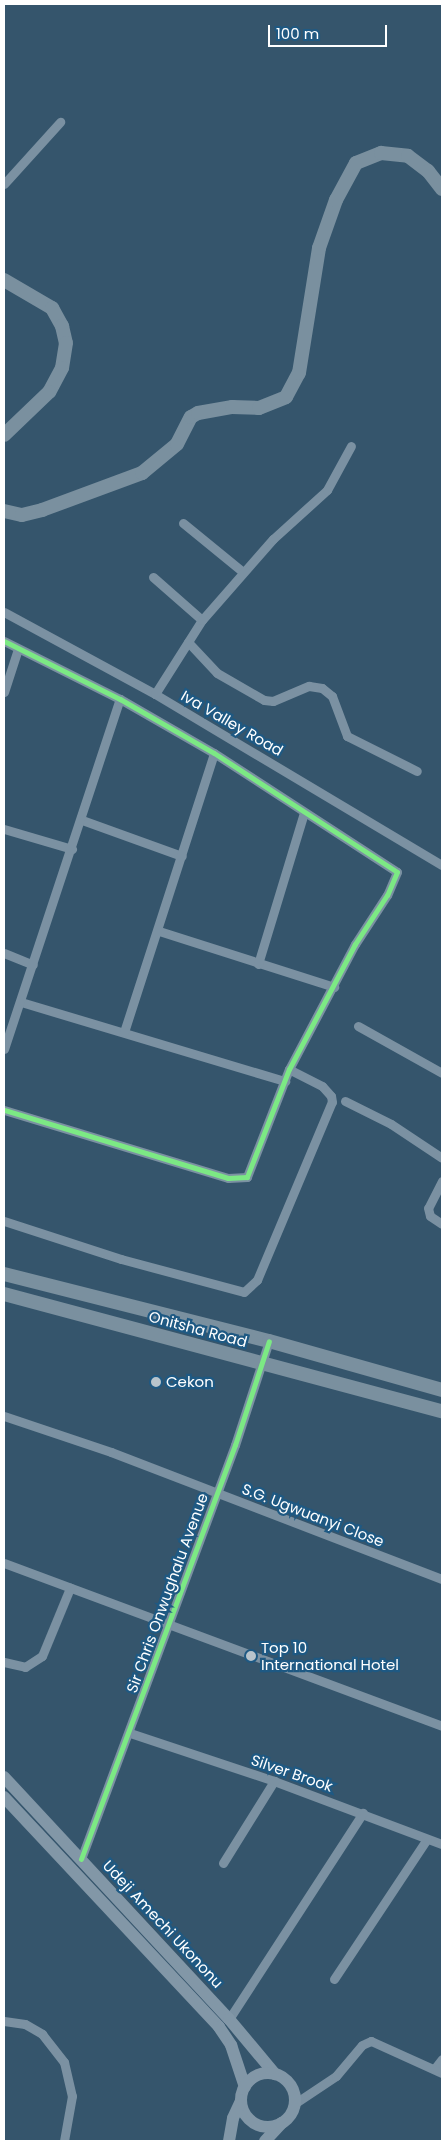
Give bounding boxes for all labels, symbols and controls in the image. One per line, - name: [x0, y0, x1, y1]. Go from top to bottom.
- scale bar: [271, 15, 390, 47]
- text: 100 m: [276, 23, 319, 44]
- street label: Iva Valley Road: [178, 687, 286, 759]
- street label: Onitsha Road: [147, 1307, 249, 1351]
- place label: Cekon: [166, 1373, 214, 1391]
- marker: Cekon: [150, 1376, 162, 1388]
- street label: S.G. Ugwuanyi Close: [239, 1480, 387, 1550]
- street label: Sir Chris Onwughalu Avenue: [122, 1491, 212, 1695]
- place label: Top 10 International Hotel: [261, 1638, 399, 1673]
- marker: Top 10 International Hotel: [245, 1650, 257, 1662]
- street label: Silver Brook: [249, 1751, 335, 1795]
- street label: Udeji Amechi Ukononu: [99, 1856, 227, 1992]

